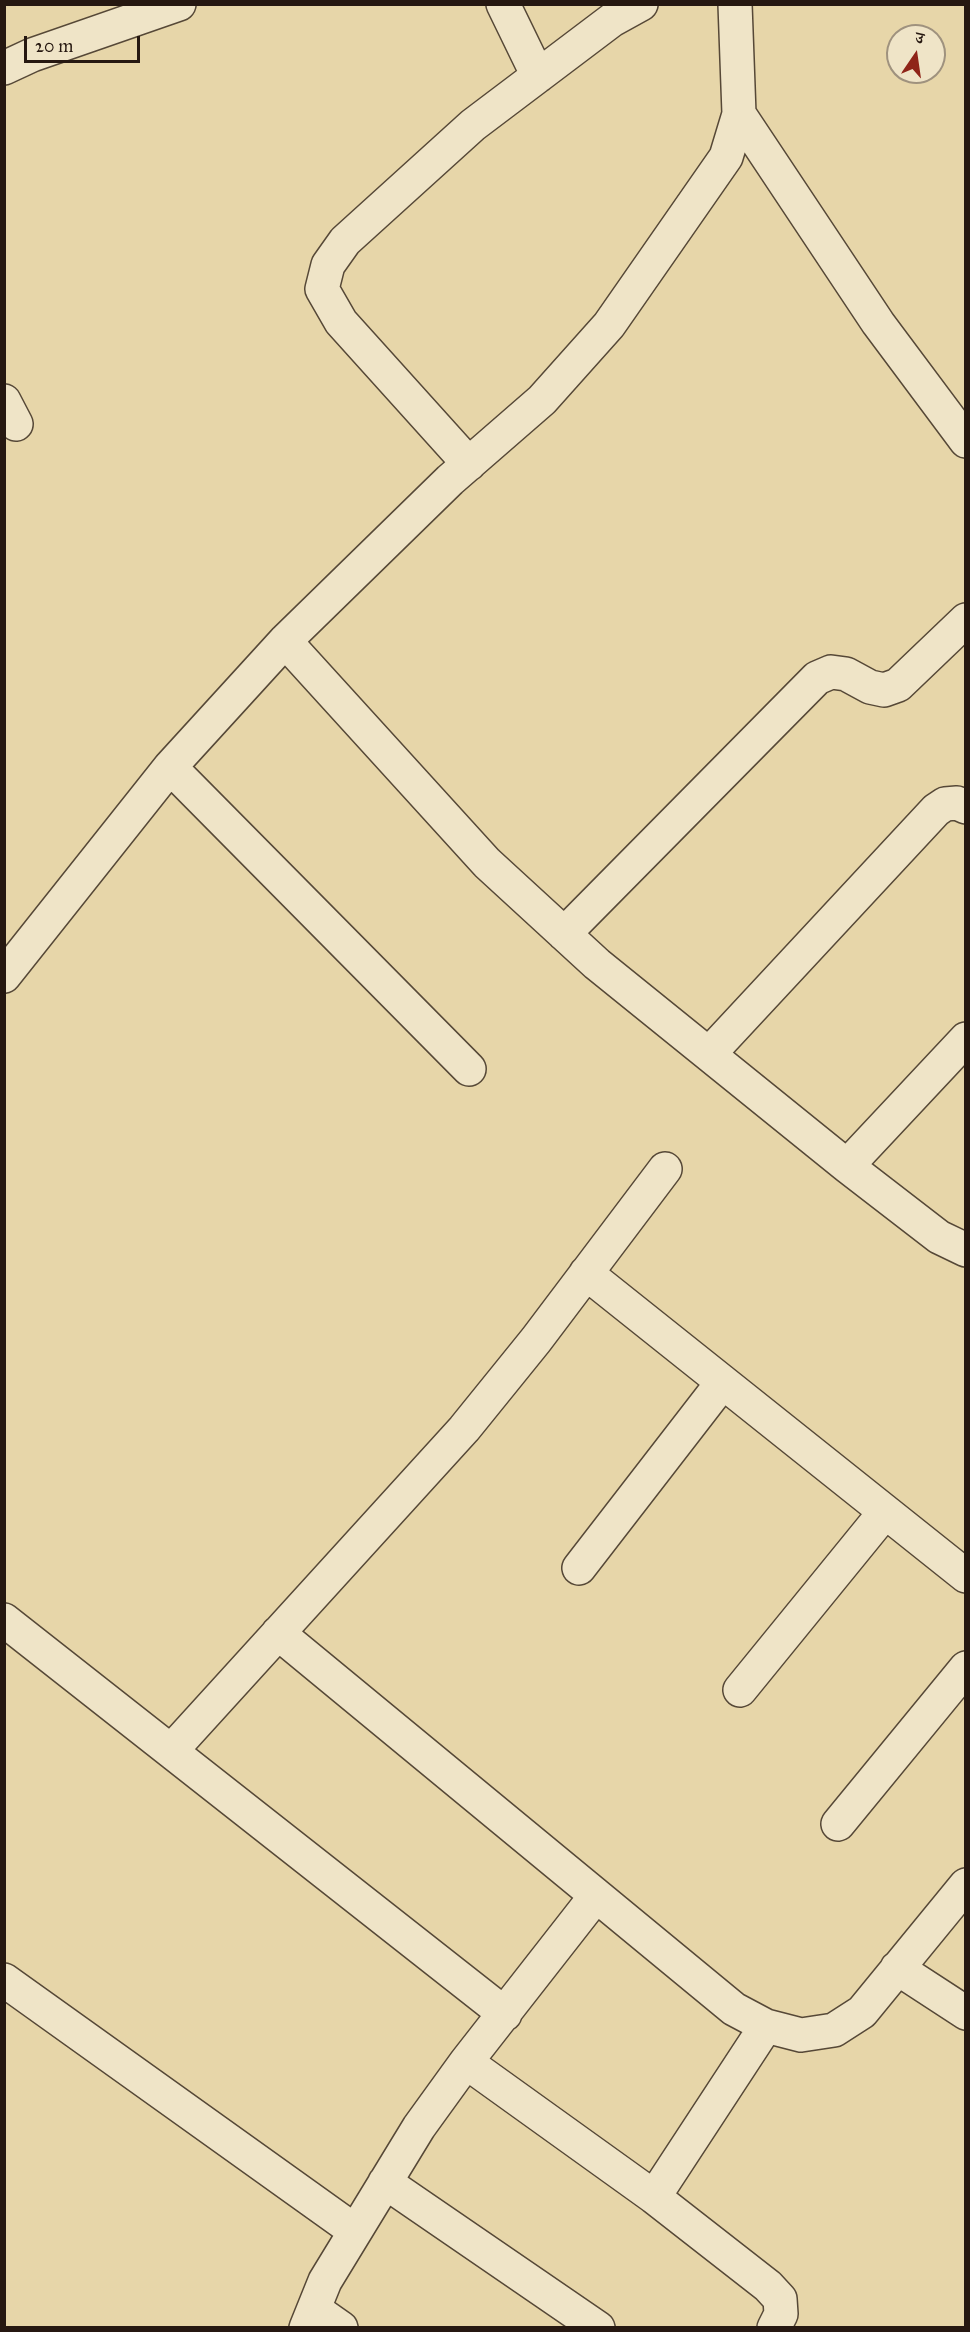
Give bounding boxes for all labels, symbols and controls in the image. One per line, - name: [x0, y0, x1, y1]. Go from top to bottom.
- scale bar: [27, 24, 142, 62]
- north arrow: [886, 24, 946, 84]
- text: उ: [914, 28, 926, 48]
- text: 20 m: [35, 35, 73, 57]

